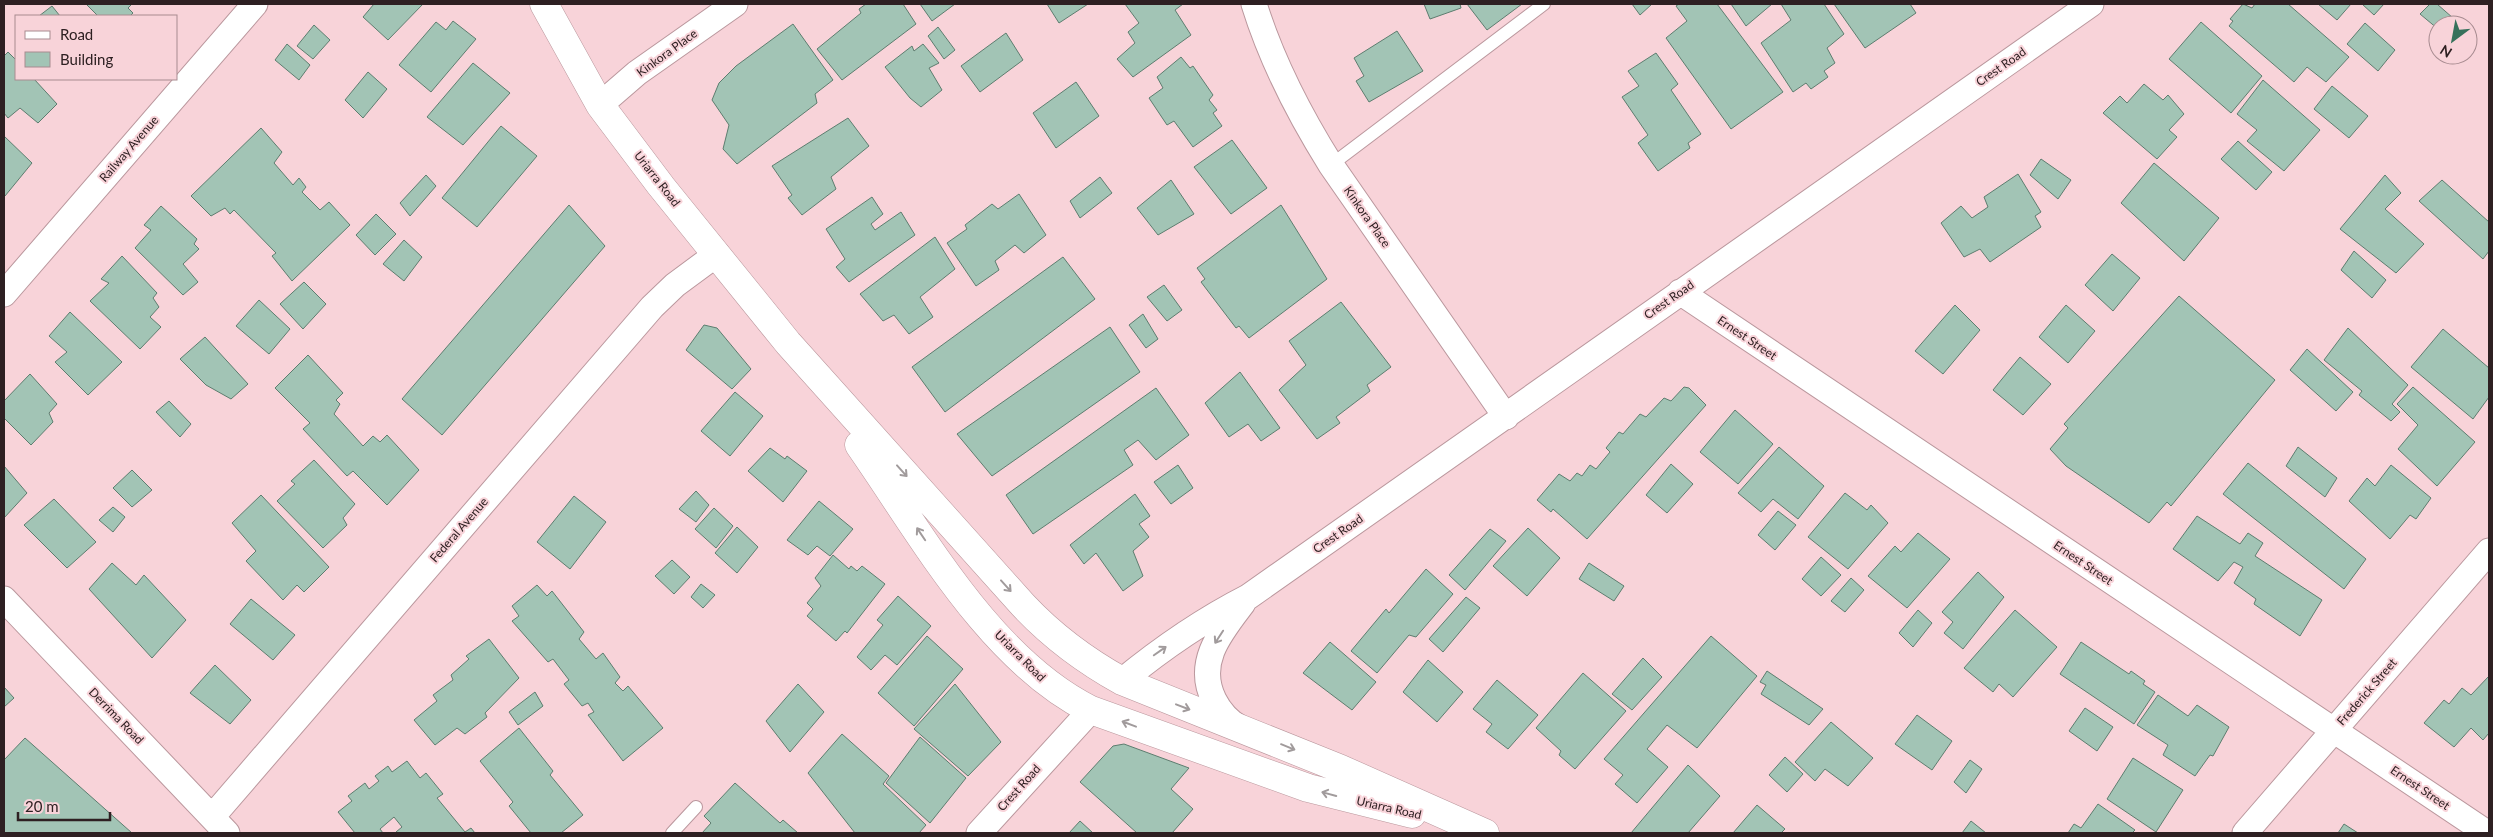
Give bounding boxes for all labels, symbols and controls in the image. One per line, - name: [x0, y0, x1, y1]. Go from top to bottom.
- legend: [15, 15, 178, 80]
- north arrow: [2428, 15, 2478, 65]
- text: Road: [60, 25, 93, 43]
- street label: Kinkora Place: [633, 26, 700, 80]
- text: N: [2437, 41, 2455, 62]
- street label: Crest Road: [1973, 44, 2029, 89]
- text: Building: [60, 50, 113, 68]
- street label: Railway Avenue: [96, 113, 161, 185]
- street label: Uriarra Road: [631, 148, 684, 209]
- street label: Kinkora Place: [1341, 183, 1394, 250]
- street label: Crest Road: [1641, 277, 1697, 322]
- street label: Ernest Street: [1715, 312, 1780, 363]
- one-way arrow: [897, 464, 908, 477]
- street label: Federal Avenue: [426, 494, 491, 565]
- street label: Crest Road: [1310, 511, 1366, 556]
- one-way arrow: [916, 528, 926, 542]
- street label: Ernest Street: [2051, 537, 2116, 588]
- one-way arrow: [1000, 580, 1011, 593]
- street label: Uriarra Road: [992, 627, 1049, 684]
- one-way arrow: [1214, 629, 1224, 643]
- one-way arrow: [1153, 646, 1167, 656]
- street label: Frederick Street: [2334, 655, 2400, 728]
- street label: Derrima Road: [86, 684, 147, 747]
- one-way arrow: [1175, 703, 1190, 712]
- one-way arrow: [1122, 719, 1137, 728]
- one-way arrow: [1280, 743, 1295, 753]
- street label: Crest Road: [994, 761, 1043, 814]
- street label: Ernest Street: [2388, 762, 2453, 813]
- one-way arrow: [1322, 789, 1338, 798]
- scale bar: [18, 790, 110, 822]
- street label: Uriarra Road: [1355, 793, 1423, 822]
- text: 20 m: [25, 797, 59, 815]

